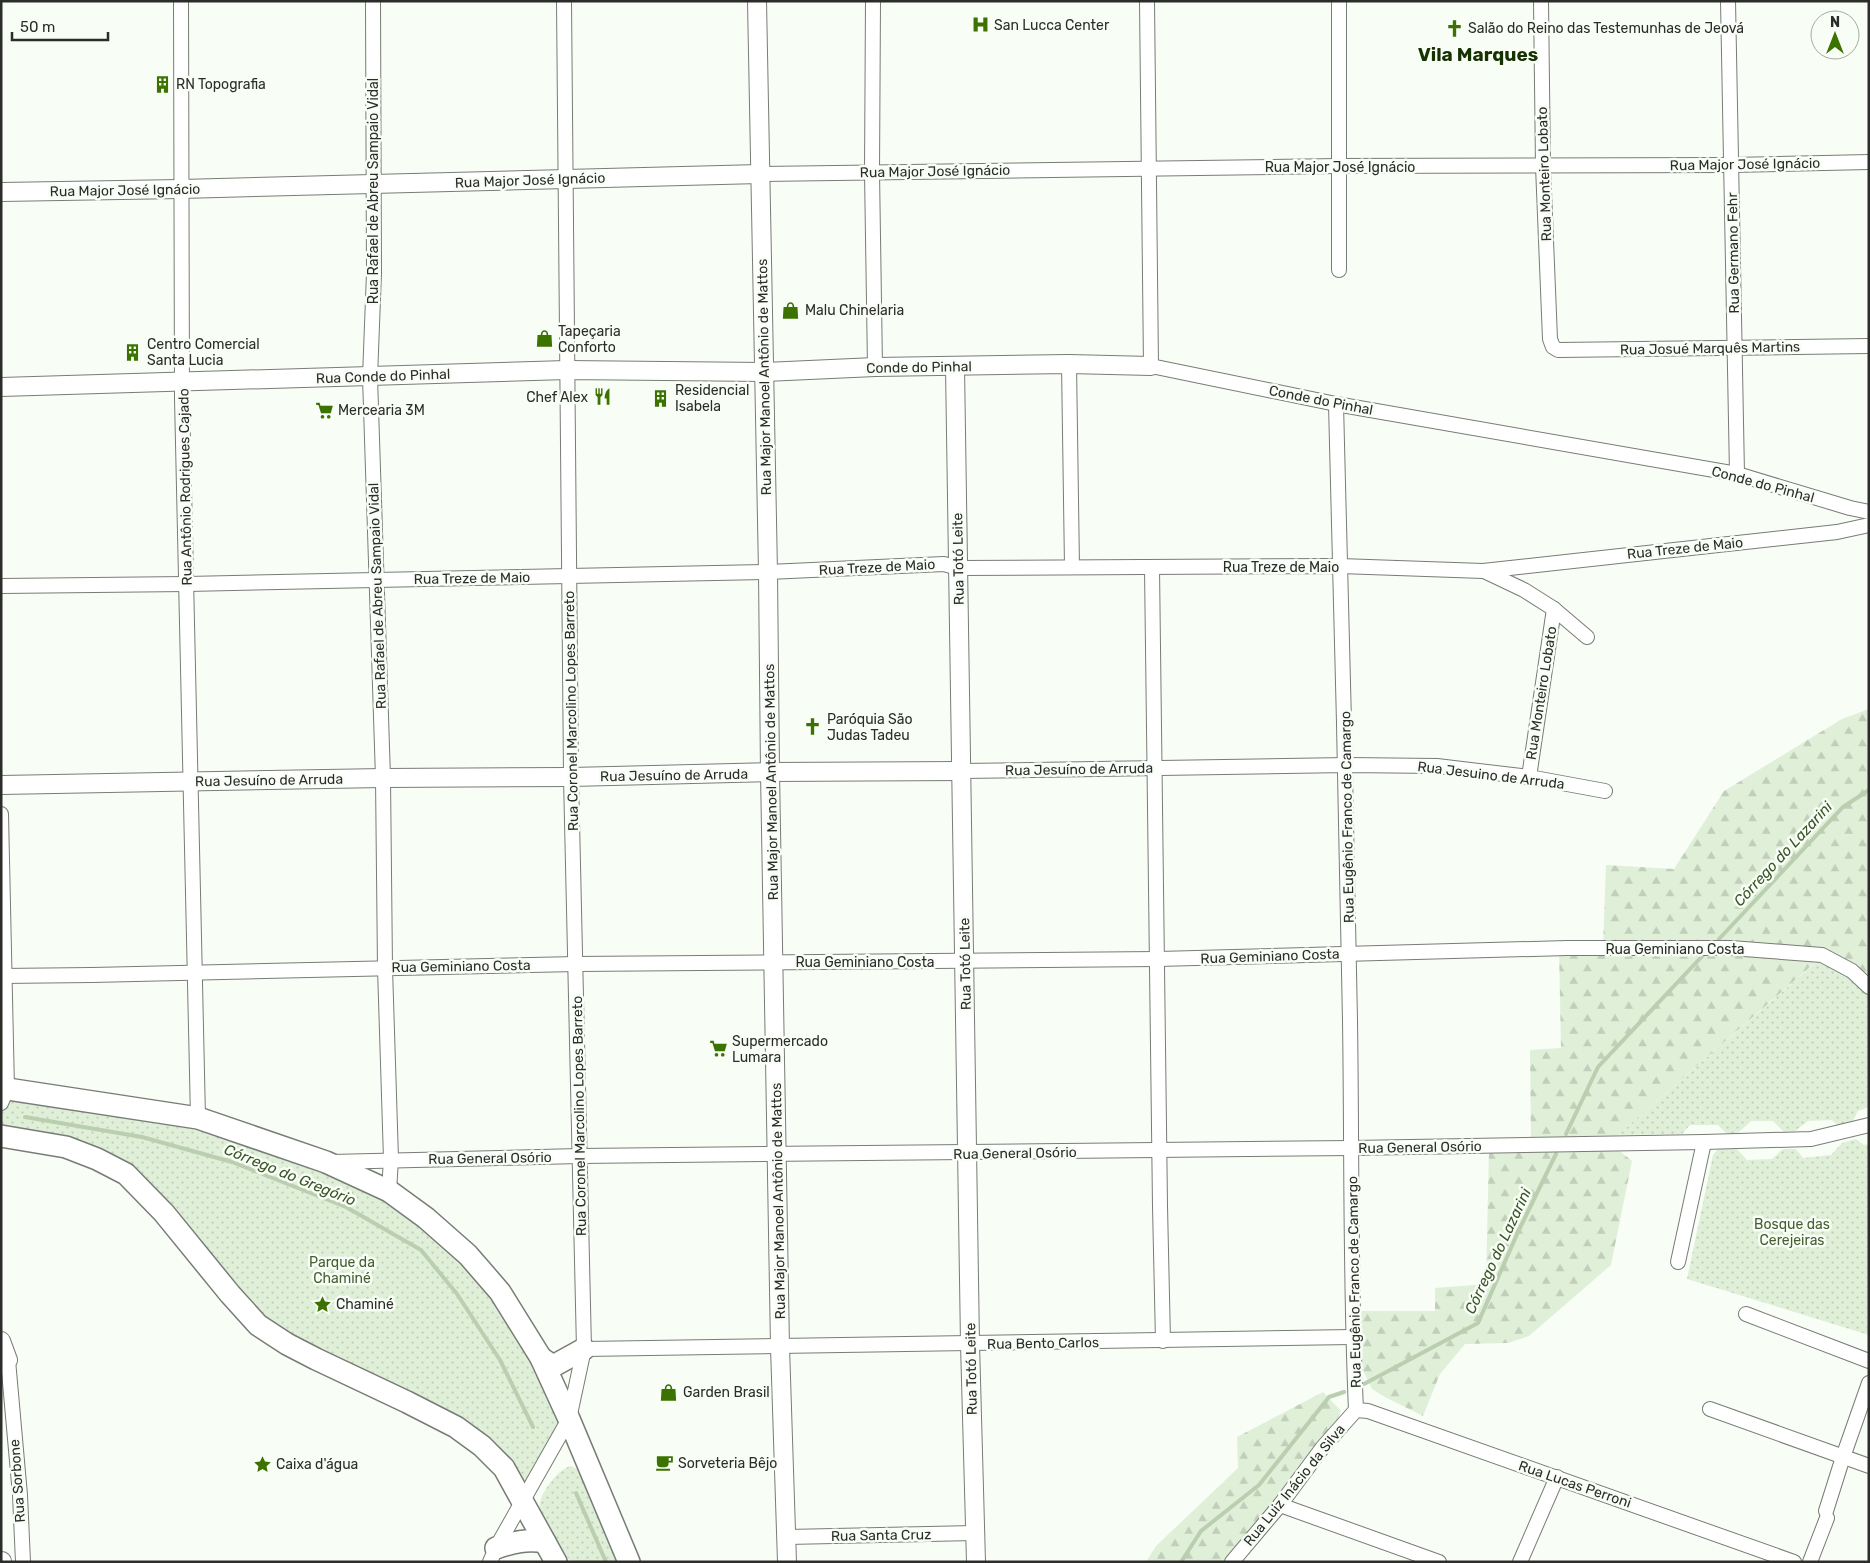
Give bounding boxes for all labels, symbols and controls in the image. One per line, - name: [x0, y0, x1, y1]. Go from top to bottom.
- scale bar: [12, 10, 109, 42]
- north arrow: [1810, 10, 1860, 60]
- text: N: [1830, 14, 1840, 31]
- hospital icon: San Lucca Center: [970, 15, 990, 35]
- place label: San Lucca Center: [994, 17, 1110, 34]
- text: 50 m: [20, 18, 55, 36]
- church icon: Salão do Reino das Testemunhas de Jeová: [1444, 18, 1464, 38]
- place label: Salão do Reino das Testemunhas de Jeová: [1468, 20, 1744, 37]
- district label: Vila Marques: [1418, 43, 1538, 66]
- building icon: RN Topografia: [152, 74, 172, 94]
- place label: RN Topografia: [176, 76, 266, 93]
- street label: Rua Rafael de Abreu Sampaio Vidal: [365, 78, 382, 304]
- street label: Rua Monteiro Lobato: [1534, 106, 1555, 242]
- street label: Rua Major José Ignácio: [1670, 155, 1820, 174]
- street label: Rua Major José Ignácio: [1265, 159, 1415, 176]
- street label: Rua Major José Ignácio: [860, 162, 1010, 181]
- street label: Rua Major José Ignácio: [454, 169, 606, 192]
- street label: Rua Major José Ignácio: [50, 181, 200, 200]
- street label: Rua Germano Fehr: [1724, 192, 1743, 314]
- street label: Rua Major Manoel Antônio de Mattos: [754, 259, 775, 495]
- shop icon: Malu Chinelaria: [781, 300, 801, 320]
- place label: Malu Chinelaria: [805, 302, 904, 319]
- place label: Tapeçaria Conforto: [558, 323, 621, 356]
- shop icon: Tapeçaria Conforto: [534, 329, 554, 349]
- place label: Centro Comercial Santa Lucia: [147, 336, 260, 369]
- street label: Rua Josué Marquês Martins: [1620, 338, 1800, 359]
- building icon: Centro Comercial Santa Lucia: [123, 342, 143, 362]
- street label: Conde do Pinhal: [866, 358, 972, 377]
- street label: Rua Conde do Pinhal: [316, 366, 451, 387]
- place label: Residencial Isabela: [675, 382, 749, 415]
- street label: Conde do Pinhal: [1267, 382, 1374, 419]
- restaurant icon: Chef Alex: [592, 387, 612, 407]
- street label: Rua Antônio Rodrigues Cajado: [175, 388, 196, 586]
- building icon: Residencial Isabela: [651, 388, 671, 408]
- place label: Chef Alex: [526, 389, 588, 406]
- supermarket icon: Mercearia 3M: [314, 400, 334, 420]
- place label: Mercearia 3M: [338, 402, 425, 419]
- street label: Conde do Pinhal: [1710, 463, 1816, 506]
- street label: Rua Rafael de Abreu Sampaio Vidal: [365, 483, 390, 709]
- street label: Rua Totó Leite: [949, 513, 968, 605]
- street label: Rua Treze de Maio: [1626, 534, 1744, 563]
- street label: Rua Treze de Maio: [818, 556, 936, 579]
- street label: Rua Treze de Maio: [1223, 559, 1339, 576]
- street label: Rua Treze de Maio: [414, 569, 530, 588]
- street label: Rua Coronel Marcolino Lopes Barreto: [561, 591, 582, 831]
- street label: Rua Monteiro Lobato: [1523, 625, 1560, 761]
- street label: Rua Major Manoel Antônio de Mattos: [761, 664, 782, 900]
- place label: Paróquia São Judas Tadeu: [827, 711, 913, 744]
- street label: Rua Eugênio Franco de Camargo: [1337, 711, 1358, 923]
- church icon: Paróquia São Judas Tadeu: [803, 717, 823, 737]
- street label: Rua Jesuino de Arruda: [1416, 758, 1565, 793]
- street label: Rua Jesuíno de Arruda: [1005, 760, 1153, 779]
- street label: Rua Jesuíno de Arruda: [600, 766, 748, 785]
- street label: Rua Jesuíno de Arruda: [195, 771, 343, 790]
- water label: Córrego do Lazarini: [1730, 798, 1836, 910]
- street label: Rua Totó Leite: [956, 918, 975, 1010]
- street label: Rua Geminiano Costa: [1605, 941, 1745, 958]
- street label: Rua Geminiano Costa: [1200, 946, 1340, 967]
- street label: Rua Geminiano Costa: [795, 954, 935, 971]
- street label: Rua Geminiano Costa: [391, 957, 531, 976]
- street label: Rua Coronel Marcolino Lopes Barreto: [569, 996, 590, 1236]
- place label: Supermercado Lumara: [732, 1033, 828, 1066]
- supermarket icon: Supermercado Lumara: [708, 1039, 728, 1059]
- street label: Rua Major Manoel Antônio de Mattos: [768, 1083, 789, 1319]
- street label: Rua General Osório: [1358, 1138, 1482, 1157]
- water label: Córrego do Gregório: [222, 1140, 359, 1210]
- street label: Rua General Osório: [953, 1144, 1077, 1163]
- street label: Rua General Osório: [428, 1149, 552, 1168]
- street label: Rua Eugênio Franco de Camargo: [1344, 1176, 1365, 1388]
- water label: Córrego do Lazarini: [1461, 1185, 1535, 1317]
- park label: Bosque das Cerejeiras: [1754, 1216, 1830, 1249]
- park label: Parque da Chaminé: [309, 1254, 375, 1287]
- place icon: Chaminé: [312, 1294, 332, 1314]
- place label: Chaminé: [336, 1296, 394, 1313]
- street label: Rua Totó Leite: [962, 1323, 981, 1415]
- street label: Rua Bento Carlos: [987, 1334, 1099, 1353]
- shop icon: Garden Brasil: [659, 1382, 679, 1402]
- place label: Garden Brasil: [683, 1384, 770, 1401]
- street label: Rua Luiz Inácio da Silva: [1240, 1421, 1349, 1550]
- street label: Rua Sorbone: [6, 1439, 29, 1523]
- cafe icon: Sorveteria Bêjo: [654, 1453, 674, 1473]
- place icon: Caixa d'água: [252, 1454, 272, 1474]
- place label: Sorveteria Bêjo: [678, 1455, 777, 1472]
- place label: Caixa d'água: [276, 1456, 358, 1473]
- street label: Rua Lucas Perroni: [1516, 1457, 1633, 1512]
- street label: Rua Santa Cruz: [831, 1526, 931, 1545]

